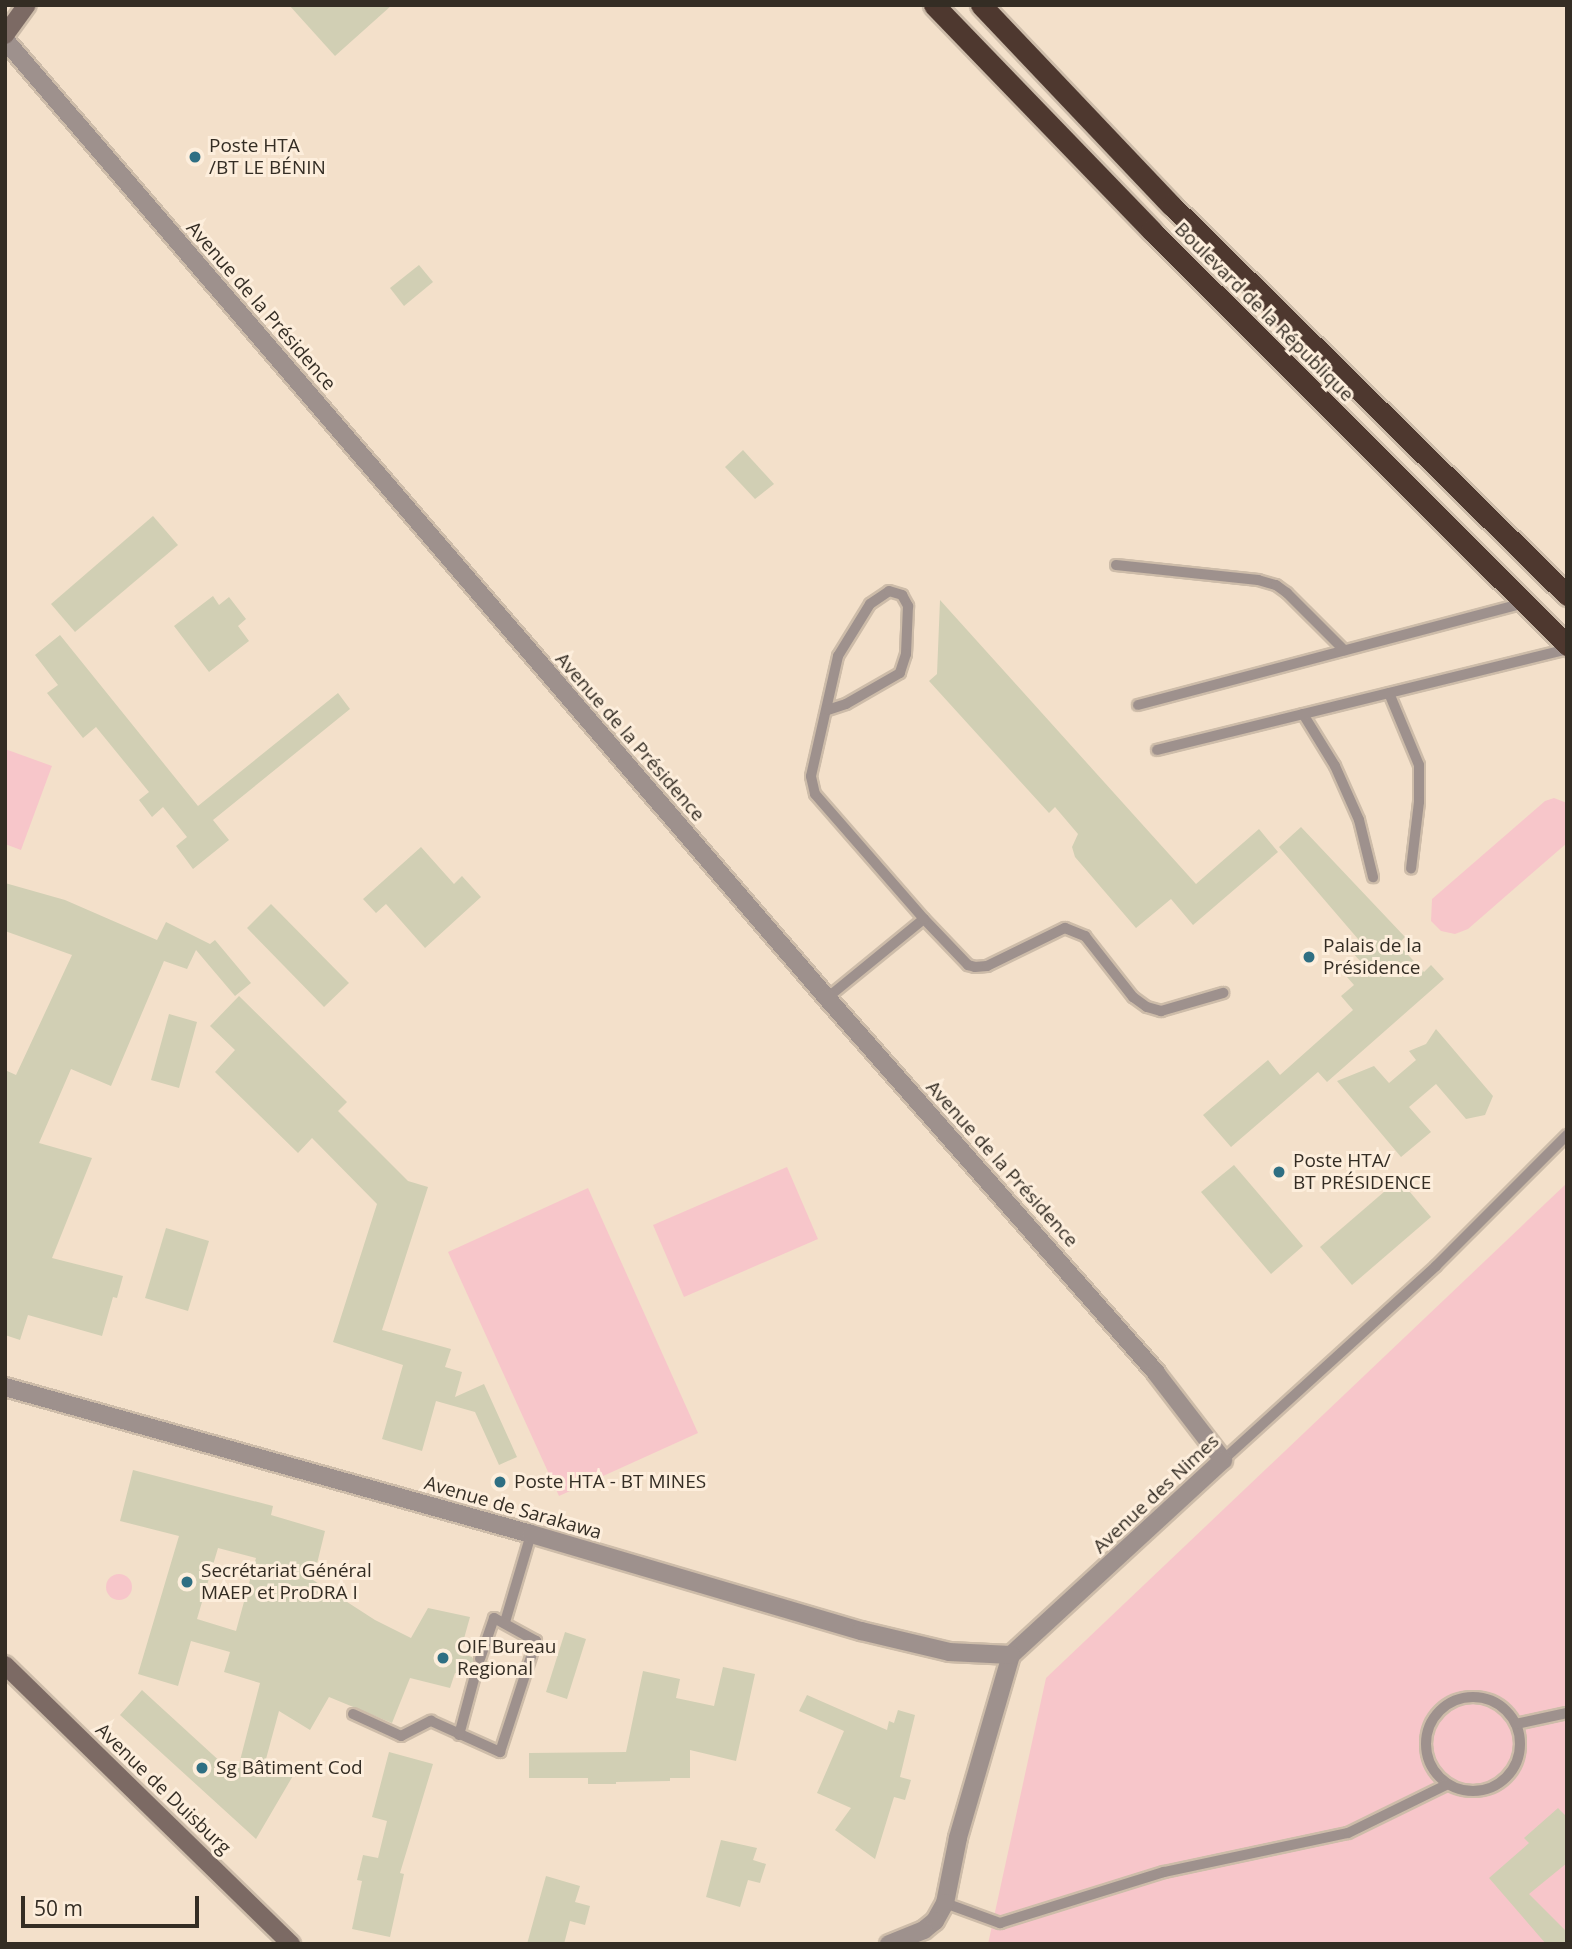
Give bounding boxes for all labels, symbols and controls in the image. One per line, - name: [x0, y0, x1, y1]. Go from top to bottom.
- place label: Poste HTA /BT LE BÉNIN: [209, 135, 326, 179]
- marker: Poste HTA /BT LE BÉNIN: [187, 149, 203, 165]
- street label: Avenue de la Présidence: [182, 217, 340, 395]
- street label: Boulevard de la République: [1170, 218, 1358, 406]
- street label: Avenue de la Présidence: [551, 648, 709, 826]
- place label: Palais de la Présidence: [1323, 935, 1422, 979]
- marker: Palais de la Présidence: [1301, 949, 1317, 965]
- street label: Avenue de la Présidence: [921, 1076, 1083, 1252]
- place label: Poste HTA/ BT PRÉSIDENCE: [1293, 1150, 1431, 1194]
- marker: Poste HTA/ BT PRÉSIDENCE: [1271, 1164, 1287, 1180]
- street label: Avenue des Nimes: [1088, 1430, 1224, 1558]
- place label: Poste HTA - BT MINES: [514, 1471, 706, 1493]
- street label: Avenue de Sarakawa: [422, 1472, 604, 1544]
- marker: Poste HTA - BT MINES: [492, 1474, 508, 1490]
- place label: Secrétariat Général MAEP et ProDRA I: [201, 1560, 372, 1604]
- marker: Secrétariat Général MAEP et ProDRA I: [179, 1574, 195, 1590]
- place label: OIF Bureau Regional: [457, 1636, 556, 1680]
- marker: OIF Bureau Regional: [435, 1650, 451, 1666]
- street label: Avenue de Duisburg: [91, 1719, 235, 1859]
- place label: Sg Bâtiment Cod: [216, 1757, 363, 1779]
- marker: Sg Bâtiment Cod: [194, 1760, 210, 1776]
- scale bar: [24, 1882, 203, 1926]
- text: 50 m: [34, 1894, 83, 1922]

